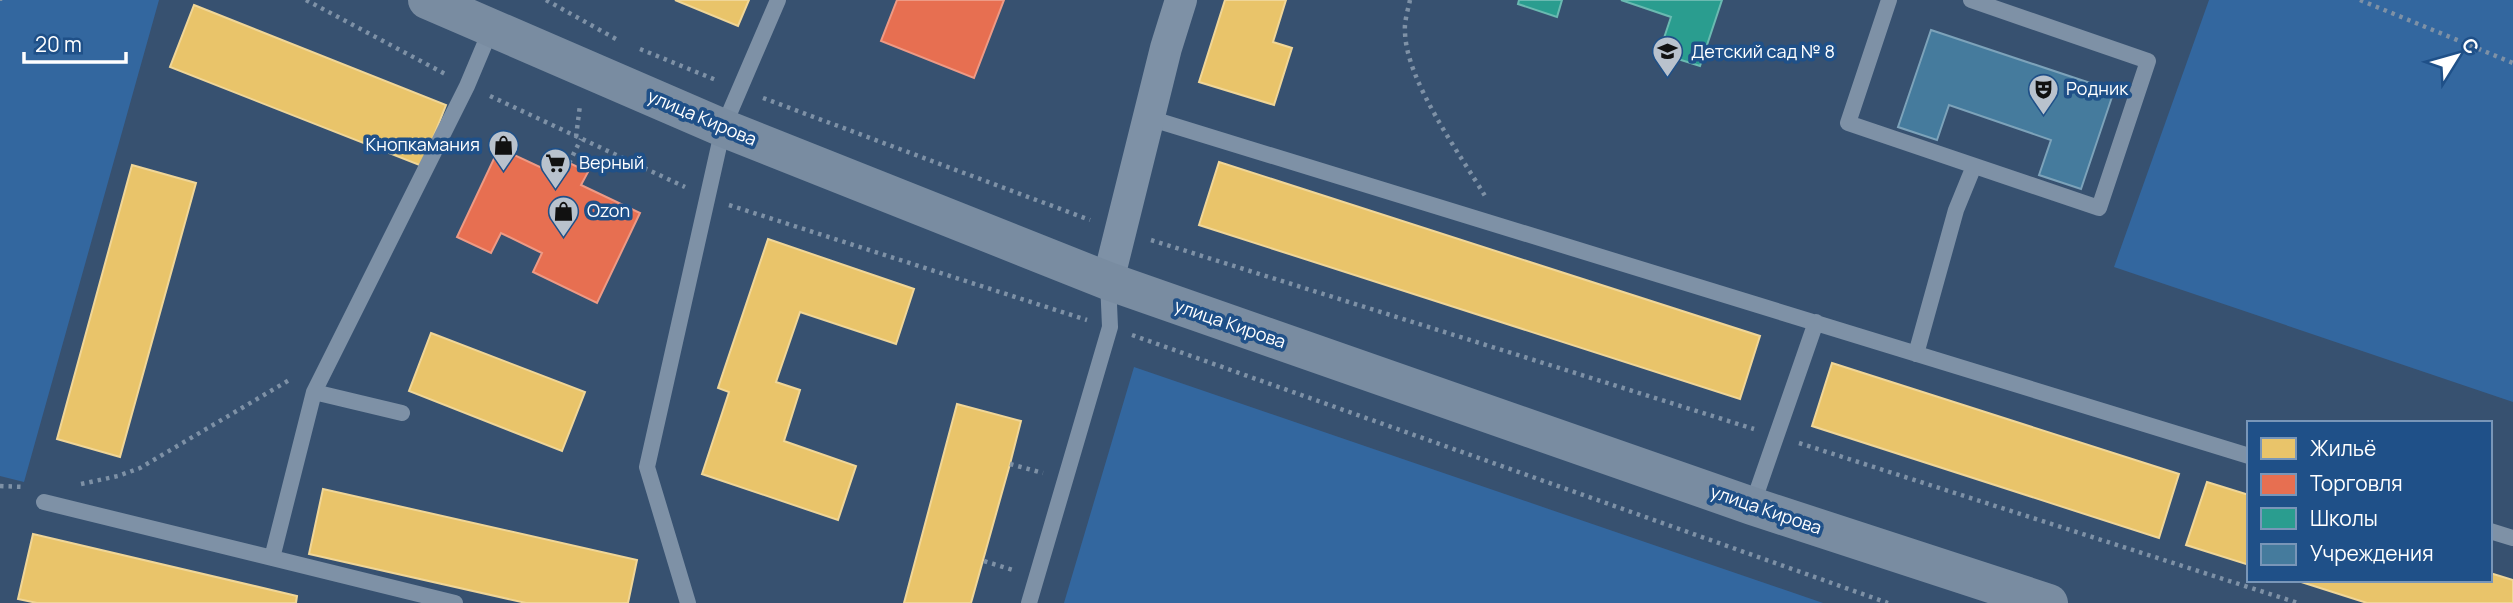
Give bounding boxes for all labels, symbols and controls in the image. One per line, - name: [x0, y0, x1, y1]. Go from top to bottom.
- scale bar: [24, 21, 126, 65]
- north arrow: [2422, 21, 2492, 91]
- text: 20 m: [35, 30, 82, 58]
- text: С: [2456, 32, 2485, 59]
- school or university icon: Детский сад № 8: [1651, 35, 1685, 79]
- place label: Детский сад № 8: [1691, 39, 1835, 63]
- theatre icon: Родник: [2026, 72, 2060, 116]
- place label: Родник: [2066, 76, 2129, 100]
- street label: улица Кирова: [644, 83, 761, 151]
- shop icon: Кнопкамания: [486, 128, 520, 172]
- place label: Кнопкамания: [366, 132, 480, 156]
- supermarket icon: Верный: [539, 146, 573, 190]
- place label: Верный: [579, 150, 644, 174]
- shop icon: Ozon: [547, 194, 581, 238]
- place label: Ozon: [587, 198, 630, 222]
- street label: улица Кирова: [1171, 293, 1289, 353]
- legend: [2247, 421, 2492, 582]
- text: Жильё: [2310, 434, 2376, 462]
- text: Торговля: [2310, 469, 2403, 497]
- street label: улица Кирова: [1707, 479, 1825, 539]
- text: Школы: [2310, 504, 2378, 532]
- text: Учреждения: [2310, 539, 2434, 567]

